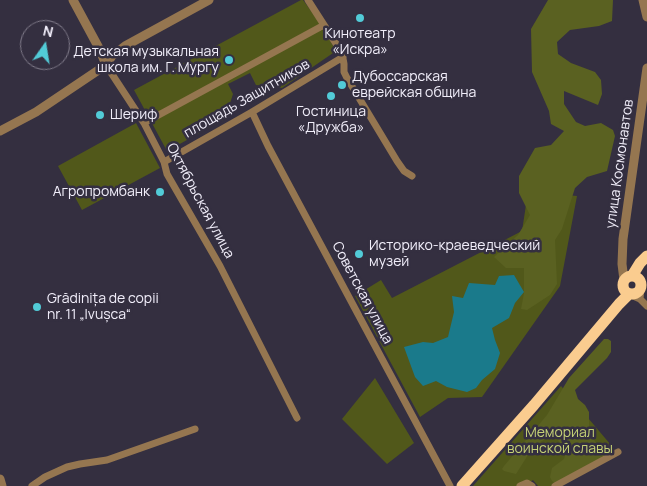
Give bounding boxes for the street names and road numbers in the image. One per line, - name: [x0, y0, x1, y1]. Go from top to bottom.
- street label: площадь Защитников: [181, 56, 313, 142]
- street label: улица Космонавтов: [603, 98, 637, 230]
- street label: Октябрьская улица: [163, 141, 237, 261]
- street label: Советская улица: [328, 239, 396, 347]

